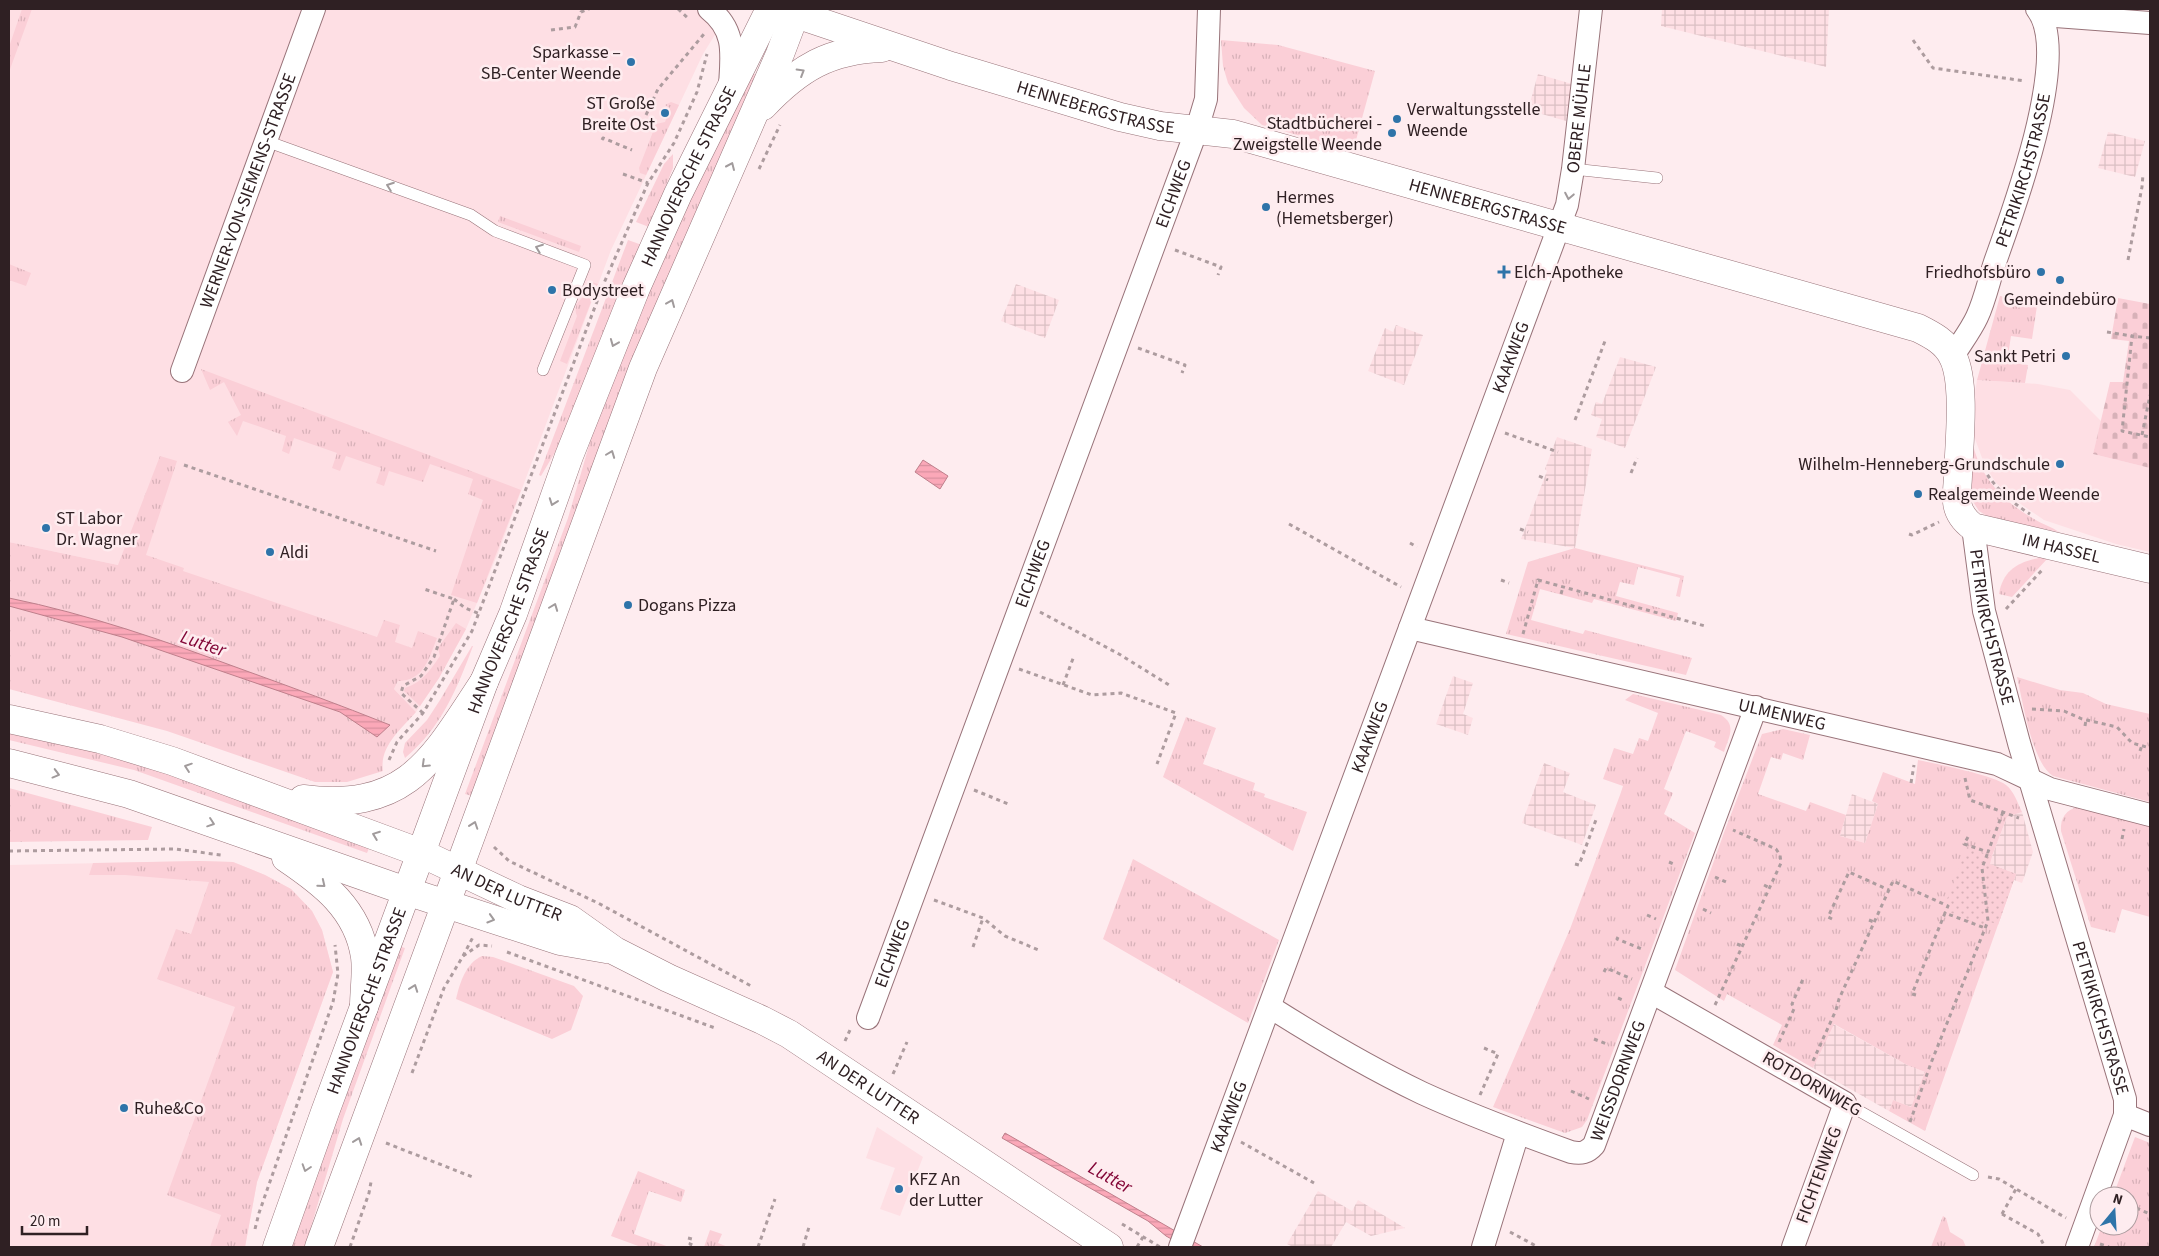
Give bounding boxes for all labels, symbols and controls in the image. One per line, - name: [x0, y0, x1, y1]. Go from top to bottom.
- place label: Sparkasse – SB-Center Weende: [481, 40, 621, 86]
- marker: Sparkasse – SB-Center Weende: [625, 56, 637, 68]
- street label: OBERE MÜHLE: [1560, 62, 1597, 174]
- one-way arrow: [795, 68, 804, 78]
- street label: WERNER-VON-SIEMENS-STRASSE: [193, 70, 302, 312]
- street label: HENNEBERGSTRASSE: [1014, 74, 1176, 140]
- street label: HANNOVERSCHE STRASSE: [635, 82, 742, 271]
- place label: ST Große Breite Ost: [581, 91, 655, 137]
- street label: PETRIKIRCHSTRASSE: [1989, 91, 2057, 251]
- place label: Verwaltungsstelle Weende: [1407, 97, 1540, 143]
- marker: ST Große Breite Ost: [659, 107, 671, 119]
- place label: Stadtbücherei - Zweigstelle Weende: [1233, 111, 1382, 157]
- marker: Verwaltungsstelle Weende: [1391, 113, 1403, 125]
- marker: Stadtbücherei - Zweigstelle Weende: [1386, 127, 1398, 139]
- street label: EICHWEG: [1149, 156, 1197, 231]
- one-way arrow: [724, 162, 735, 171]
- street label: HENNEBERGSTRASSE: [1406, 172, 1569, 240]
- one-way arrow: [386, 182, 394, 192]
- place label: Hermes (Hemetsberger): [1276, 185, 1394, 231]
- one-way arrow: [1564, 192, 1574, 200]
- marker: Hermes (Hemetsberger): [1260, 201, 1272, 213]
- one-way arrow: [535, 244, 544, 254]
- place label: Elch-Apotheke: [1514, 260, 1623, 285]
- place label: Friedhofsbüro: [1925, 260, 2031, 285]
- marker: Elch-Apotheke: [1498, 266, 1510, 278]
- marker: Friedhofsbüro: [2035, 266, 2047, 278]
- marker: Gemeindebüro: [2054, 274, 2066, 286]
- place label: Bodystreet: [562, 278, 644, 303]
- marker: Bodystreet: [546, 284, 558, 296]
- place label: Gemeindebüro: [2004, 287, 2116, 312]
- one-way arrow: [664, 299, 675, 308]
- street label: KAAKWEG: [1486, 318, 1535, 397]
- one-way arrow: [610, 338, 620, 346]
- place label: Sankt Petri: [1974, 344, 2056, 369]
- marker: Sankt Petri: [2060, 350, 2072, 362]
- one-way arrow: [605, 451, 615, 459]
- place label: Wilhelm-Henneberg-Grundschule: [1798, 452, 2050, 477]
- marker: Wilhelm-Henneberg-Grundschule: [2054, 458, 2066, 470]
- place label: Realgemeinde Weende: [1928, 482, 2100, 507]
- marker: Realgemeinde Weende: [1912, 488, 1924, 500]
- one-way arrow: [549, 497, 559, 506]
- place label: ST Labor Dr. Wagner: [56, 506, 138, 552]
- marker: ST Labor Dr. Wagner: [40, 522, 52, 534]
- street label: HANNOVERSCHE STRASSE: [461, 524, 555, 717]
- street label: IM HASSEL: [2020, 527, 2104, 569]
- street label: EICHWEG: [1008, 536, 1057, 611]
- place label: Aldi: [280, 540, 309, 565]
- marker: Aldi: [264, 546, 276, 558]
- street label: PETRIKIRCHSTRASSE: [1964, 548, 2021, 708]
- place label: Dogans Pizza: [638, 593, 736, 618]
- marker: Dogans Pizza: [622, 599, 634, 611]
- one-way arrow: [548, 603, 558, 611]
- water label: Lutter: [177, 624, 231, 665]
- street label: ULMENWEG: [1736, 692, 1829, 736]
- street label: KAAKWEG: [1345, 698, 1394, 776]
- one-way arrow: [422, 758, 431, 767]
- one-way arrow: [184, 762, 192, 772]
- one-way arrow: [52, 769, 60, 779]
- one-way arrow: [206, 817, 215, 827]
- one-way arrow: [468, 821, 478, 830]
- one-way arrow: [372, 831, 380, 841]
- street label: AN DER LUTTER: [448, 857, 566, 927]
- one-way arrow: [317, 879, 326, 888]
- street label: HANNOVERSCHE STRASSE: [320, 904, 412, 1098]
- one-way arrow: [486, 914, 495, 924]
- street label: EICHWEG: [868, 916, 916, 991]
- street label: PETRIKIRCHSTRASSE: [2066, 938, 2136, 1098]
- one-way arrow: [408, 985, 418, 993]
- street label: WEISSDORNWEG: [1584, 1017, 1652, 1145]
- street label: AN DER LUTTER: [812, 1044, 925, 1130]
- street label: ROTDORNWEG: [1758, 1045, 1866, 1123]
- street label: KAAKWEG: [1204, 1077, 1253, 1156]
- place label: Ruhe&Co: [134, 1096, 204, 1121]
- marker: Ruhe&Co: [118, 1102, 130, 1114]
- street label: FICHTENWEG: [1790, 1123, 1848, 1227]
- one-way arrow: [352, 1137, 362, 1146]
- water label: Lutter: [1083, 1155, 1138, 1202]
- one-way arrow: [302, 1163, 312, 1172]
- place label: KFZ An der Lutter: [909, 1167, 984, 1213]
- marker: KFZ An der Lutter: [893, 1183, 905, 1195]
- north arrow: [2089, 1186, 2139, 1236]
- text: N: [2110, 1189, 2125, 1211]
- scale bar: [22, 1204, 88, 1236]
- text: 20 m: [30, 1211, 60, 1232]

